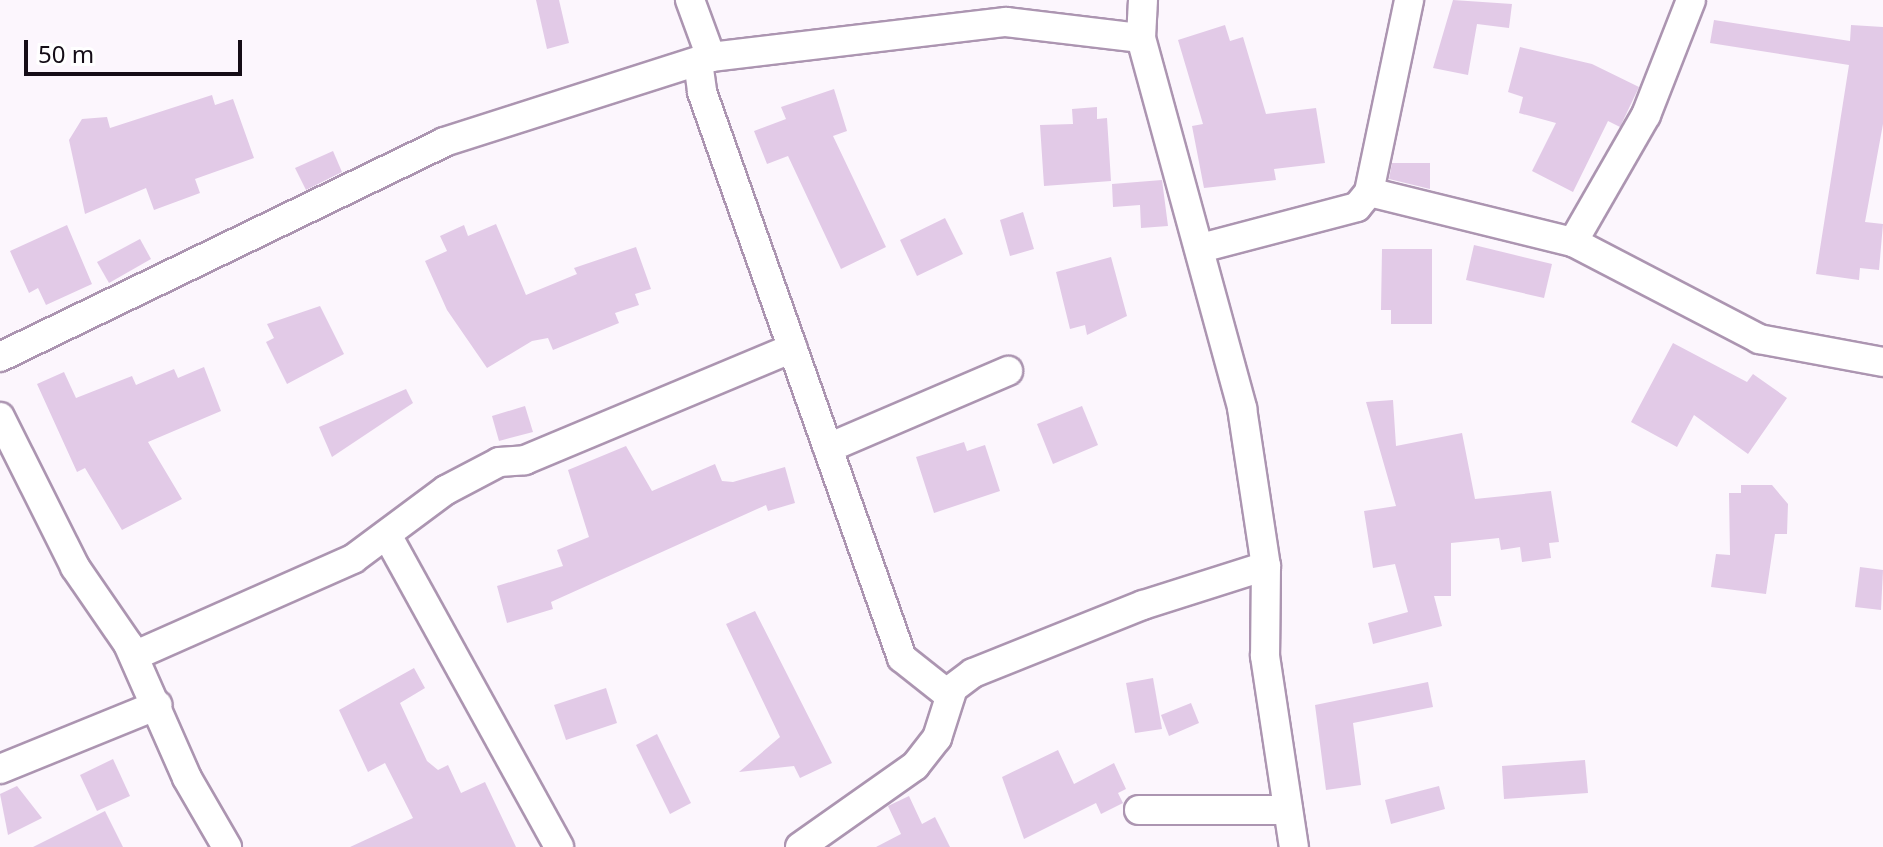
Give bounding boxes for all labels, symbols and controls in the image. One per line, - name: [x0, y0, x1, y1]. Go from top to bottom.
- scale bar: [28, 24, 246, 74]
- text: 50 m: [38, 37, 94, 70]

